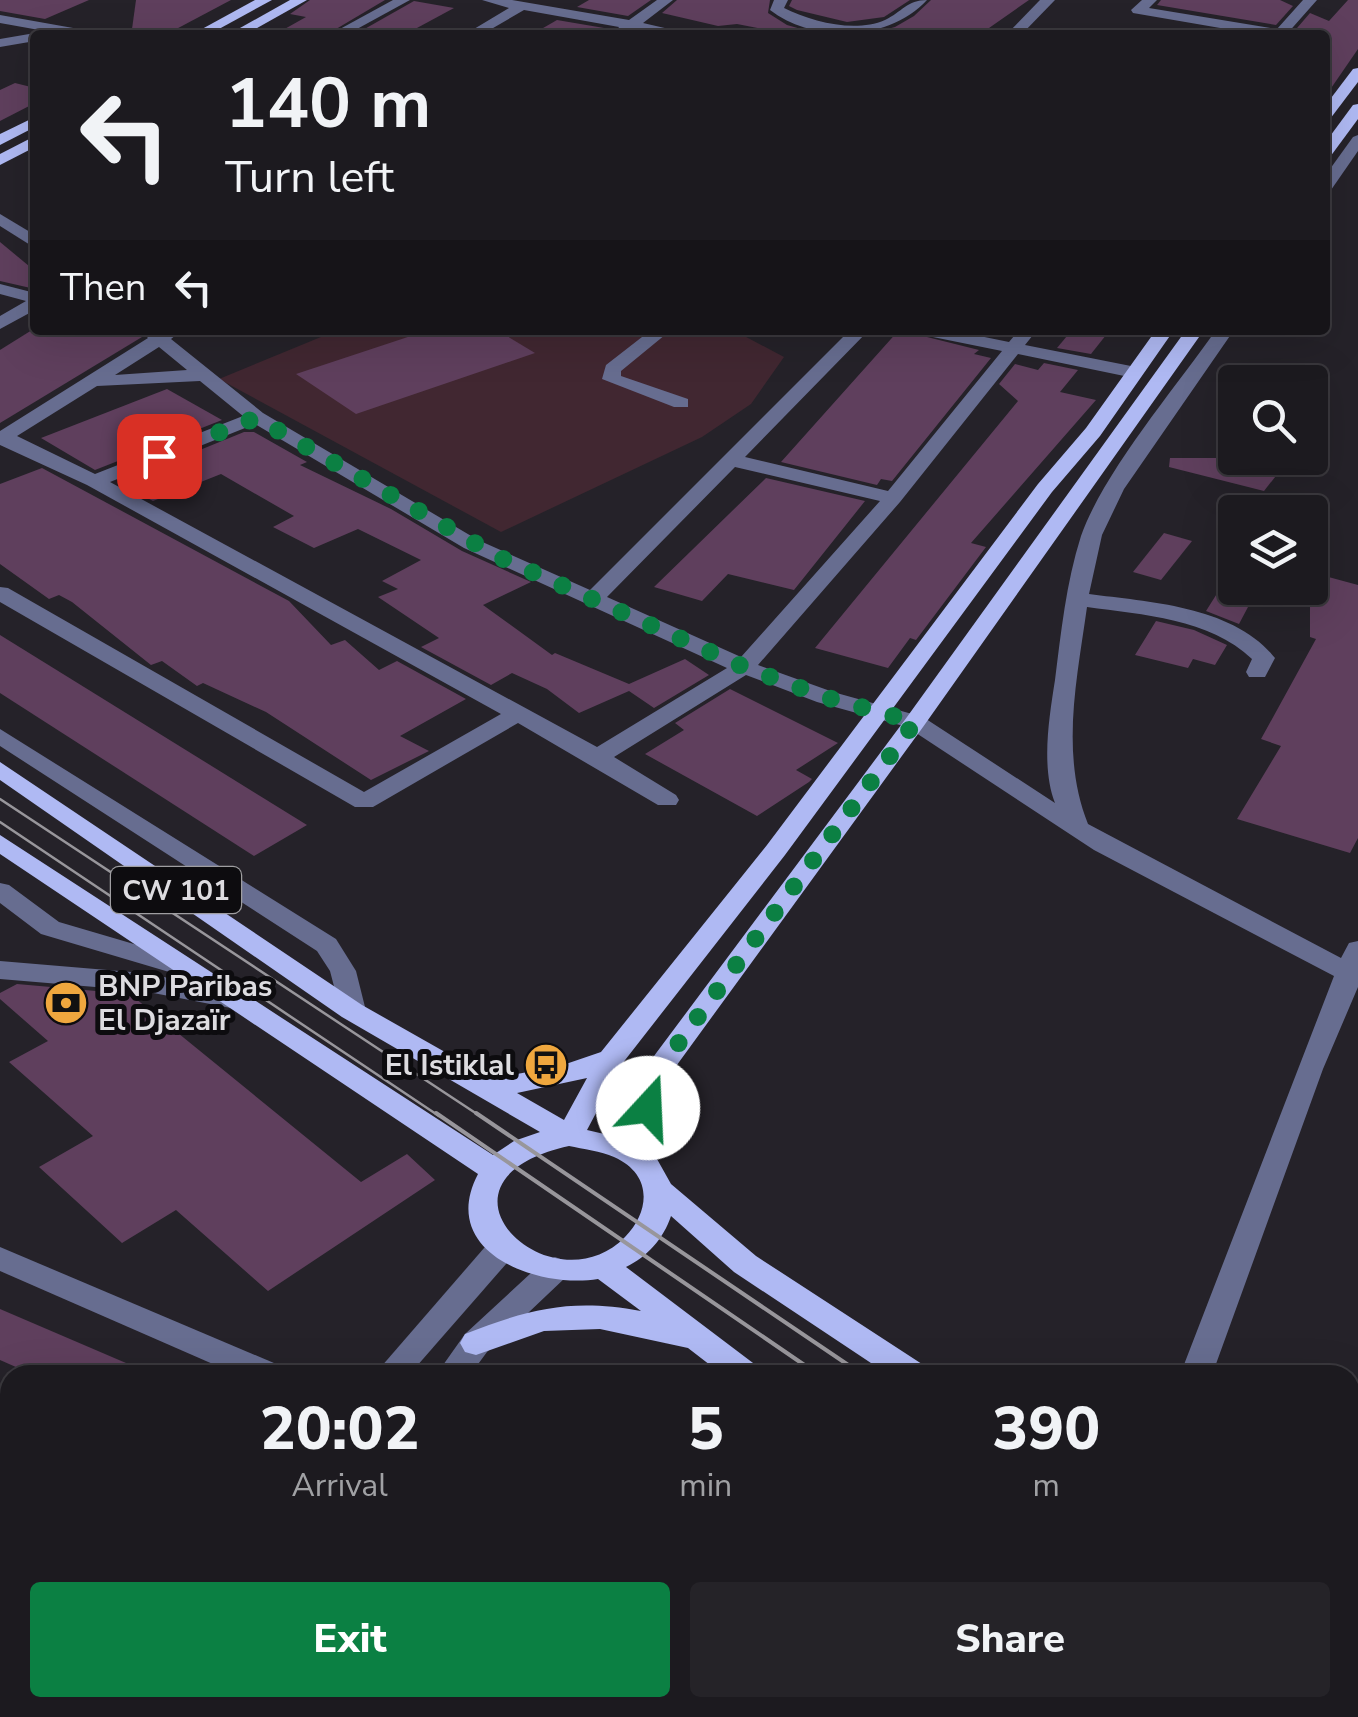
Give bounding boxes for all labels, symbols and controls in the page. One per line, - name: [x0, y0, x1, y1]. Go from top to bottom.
- text: 140 m: [225, 56, 431, 152]
- icon: left: [60, 70, 190, 200]
- text: Turn left: [225, 147, 394, 208]
- icon: left: [166, 260, 221, 315]
- text: Then: [60, 262, 146, 313]
- map controls: [1218, 365, 1328, 605]
- button: search: [1218, 365, 1328, 475]
- pin: [117, 414, 202, 499]
- icon: arrive: [132, 429, 187, 484]
- button: layers: [1218, 495, 1328, 605]
- road number: CW 101: [111, 867, 241, 913]
- place label: BNP Paribas El Djazaïr: [98, 966, 272, 1041]
- bank icon: BNP Paribas El Djazaïr: [43, 980, 89, 1026]
- bus stop icon: El Istiklal: [523, 1042, 569, 1088]
- place label: El Istiklal: [385, 1045, 514, 1086]
- position arrow: [596, 1056, 700, 1160]
- text: 20:02: [260, 1388, 419, 1470]
- text: 5: [688, 1388, 724, 1470]
- text: 390: [992, 1388, 1100, 1470]
- text: Arrival: [292, 1464, 388, 1507]
- text: min: [679, 1464, 732, 1507]
- text: m: [1032, 1464, 1060, 1507]
- button: Exit: [30, 1582, 670, 1697]
- button: Share: [690, 1582, 1330, 1697]

